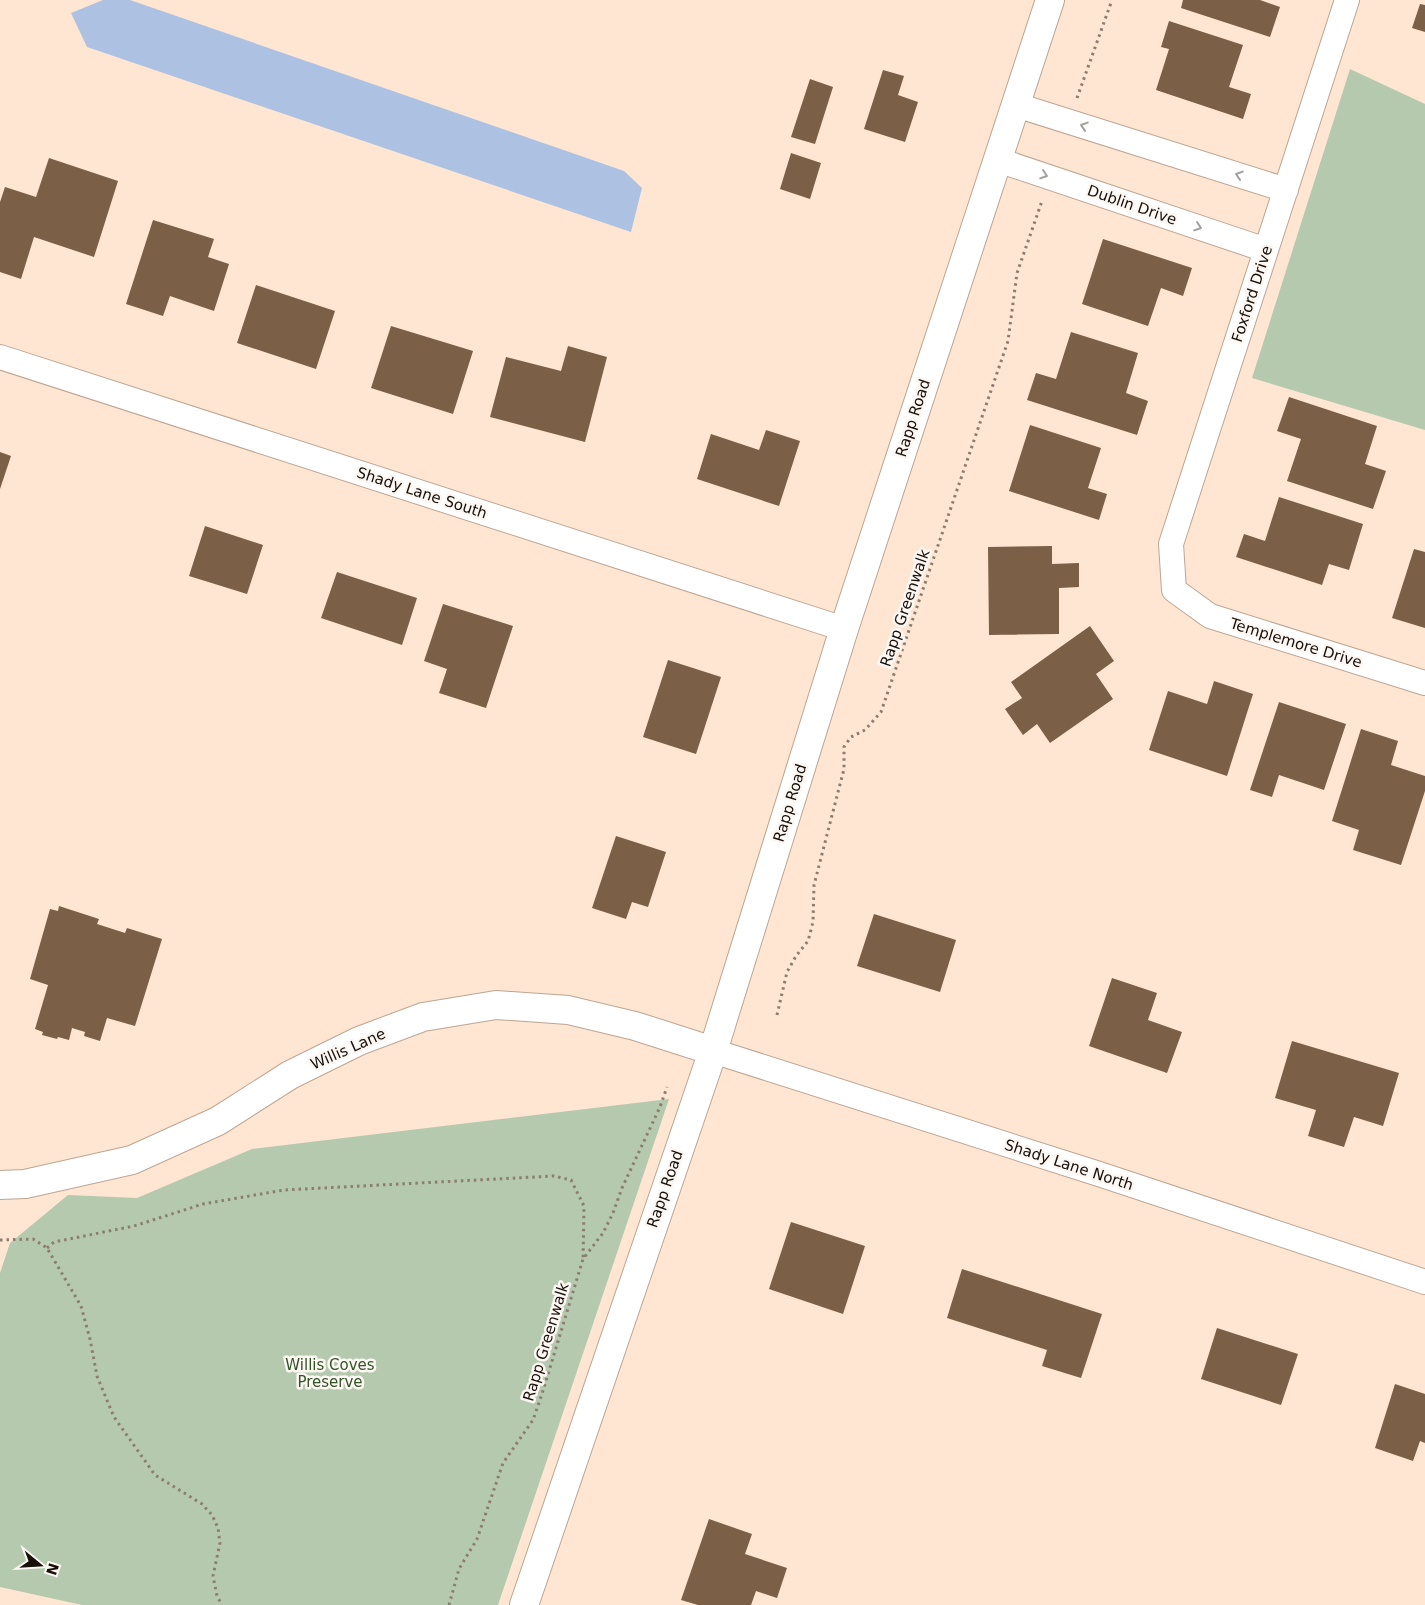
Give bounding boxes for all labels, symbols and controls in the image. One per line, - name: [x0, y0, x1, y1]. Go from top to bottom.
- one-way arrow: [1080, 122, 1089, 132]
- one-way arrow: [1039, 170, 1048, 180]
- one-way arrow: [1235, 171, 1244, 181]
- street label: Dublin Drive: [1085, 181, 1179, 229]
- one-way arrow: [1193, 221, 1202, 231]
- street label: Foxford Drive: [1228, 244, 1276, 344]
- street label: Rapp Road: [892, 377, 934, 459]
- street label: Shady Lane South: [355, 463, 489, 523]
- street label: Rapp Greenwalk: [876, 547, 934, 669]
- street label: Templemore Drive: [1227, 614, 1364, 672]
- street label: Rapp Road: [770, 762, 810, 844]
- street label: Willis Lane: [308, 1024, 388, 1074]
- street label: Shady Lane North: [1002, 1136, 1136, 1194]
- street label: Rapp Road: [643, 1148, 687, 1230]
- street label: Rapp Greenwalk: [519, 1280, 573, 1403]
- park label: Willis Coves Preserve: [285, 1356, 375, 1391]
- north arrow: [15, 1540, 65, 1590]
- text: N: [43, 1561, 62, 1577]

